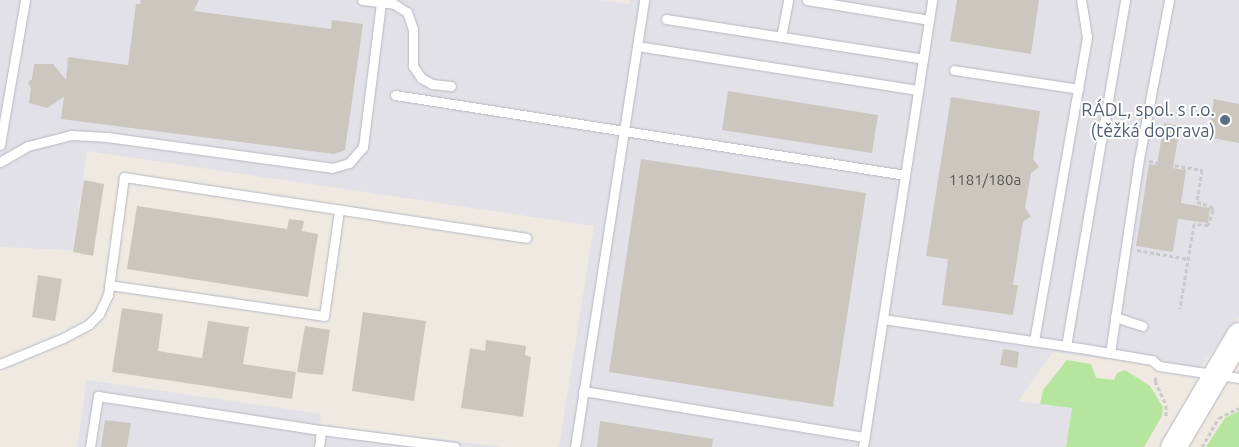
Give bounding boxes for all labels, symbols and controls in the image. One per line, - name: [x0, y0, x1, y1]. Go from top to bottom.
- place label: RÁDL, spol. s r.o. (těžká doprava): [1081, 99, 1215, 142]
- marker: RÁDL, spol. s r.o. (těžká doprava): [1219, 114, 1231, 126]
- house number: 1181/180a: [949, 171, 1021, 189]

